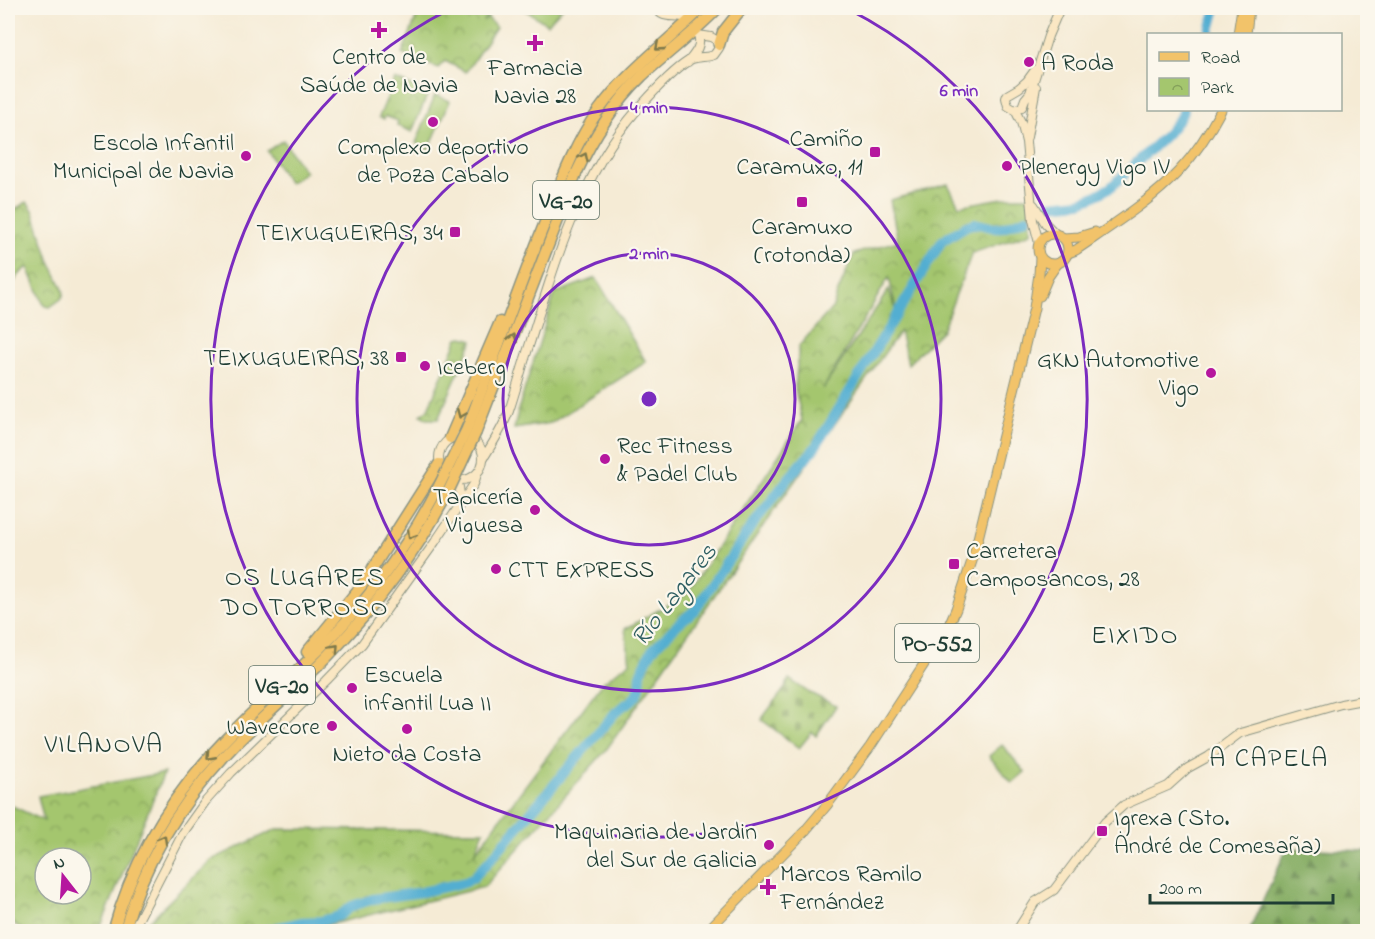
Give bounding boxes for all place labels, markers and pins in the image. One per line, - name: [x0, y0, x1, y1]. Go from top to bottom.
- marker: Centro de Saúde de Navia: [370, 21, 388, 39]
- marker: Farmacia Navia 28: [528, 36, 542, 50]
- place label: Centro de Saúde de Navia: [300, 41, 458, 104]
- place label: A Roda: [1041, 47, 1114, 82]
- place label: Farmacia Navia 28: [486, 52, 583, 115]
- marker: A Roda: [1022, 55, 1036, 69]
- marker: Complexo deportivo de Poza Cabalo: [426, 115, 440, 129]
- place label: Camiño Caramuxo, 11: [736, 123, 863, 186]
- place label: Escola Infantil Municipal de Navia: [53, 127, 234, 190]
- place label: Complexo deportivo de Poza Cabalo: [337, 131, 529, 194]
- marker: Camiño Caramuxo, 11: [868, 145, 882, 159]
- marker: Escola Infantil Municipal de Navia: [239, 149, 253, 163]
- place label: Plenergy Vigo IV: [1019, 151, 1170, 187]
- marker: Plenergy Vigo IV: [1000, 159, 1014, 173]
- marker: Caramuxo (rotonda): [795, 195, 809, 209]
- place label: Caramuxo (rotonda): [751, 211, 853, 274]
- place label: TEIXUGUEIRAS, 34: [256, 217, 443, 252]
- marker: TEIXUGUEIRAS, 34: [448, 225, 462, 239]
- place label: TEIXUGUEIRAS, 38: [203, 342, 389, 377]
- place label: GKN Automotive Vigo: [1037, 344, 1199, 407]
- marker: TEIXUGUEIRAS, 38: [394, 350, 408, 364]
- place label: Iceberg: [437, 351, 506, 386]
- marker: Iceberg: [418, 359, 432, 373]
- marker: GKN Automotive Vigo: [1204, 366, 1218, 380]
- centre of rings: [639, 389, 659, 409]
- place label: Rec Fitness & Padel Club: [617, 430, 738, 493]
- marker: Rec Fitness & Padel Club: [598, 452, 612, 466]
- place label: Tapicería Viguesa: [433, 481, 523, 544]
- marker: Tapicería Viguesa: [528, 503, 542, 517]
- place label: Carretera Camposancos, 28: [966, 535, 1140, 598]
- place label: CTT EXPRESS: [508, 554, 654, 589]
- marker: Carretera Camposancos, 28: [947, 557, 961, 571]
- marker: CTT EXPRESS: [489, 562, 503, 576]
- place label: Escuela infantil Lua II: [364, 659, 491, 722]
- marker: Escuela infantil Lua II: [345, 681, 359, 695]
- place label: Wavecore: [226, 711, 320, 746]
- marker: Wavecore: [325, 719, 339, 733]
- marker: Nieto da Costa: [400, 722, 414, 736]
- place label: Nieto da Costa: [332, 738, 482, 773]
- place label: Igrexa (Sto. André de Comesaña): [1114, 802, 1321, 865]
- place label: Maquinaria de Jardin del Sur de Galicia: [554, 816, 757, 879]
- marker: Igrexa (Sto. André de Comesaña): [1095, 824, 1109, 838]
- marker: Maquinaria de Jardin del Sur de Galicia: [762, 838, 776, 852]
- place label: Marcos Ramilo Fernández: [779, 858, 922, 921]
- marker: Marcos Ramilo Fernández: [761, 880, 775, 894]

